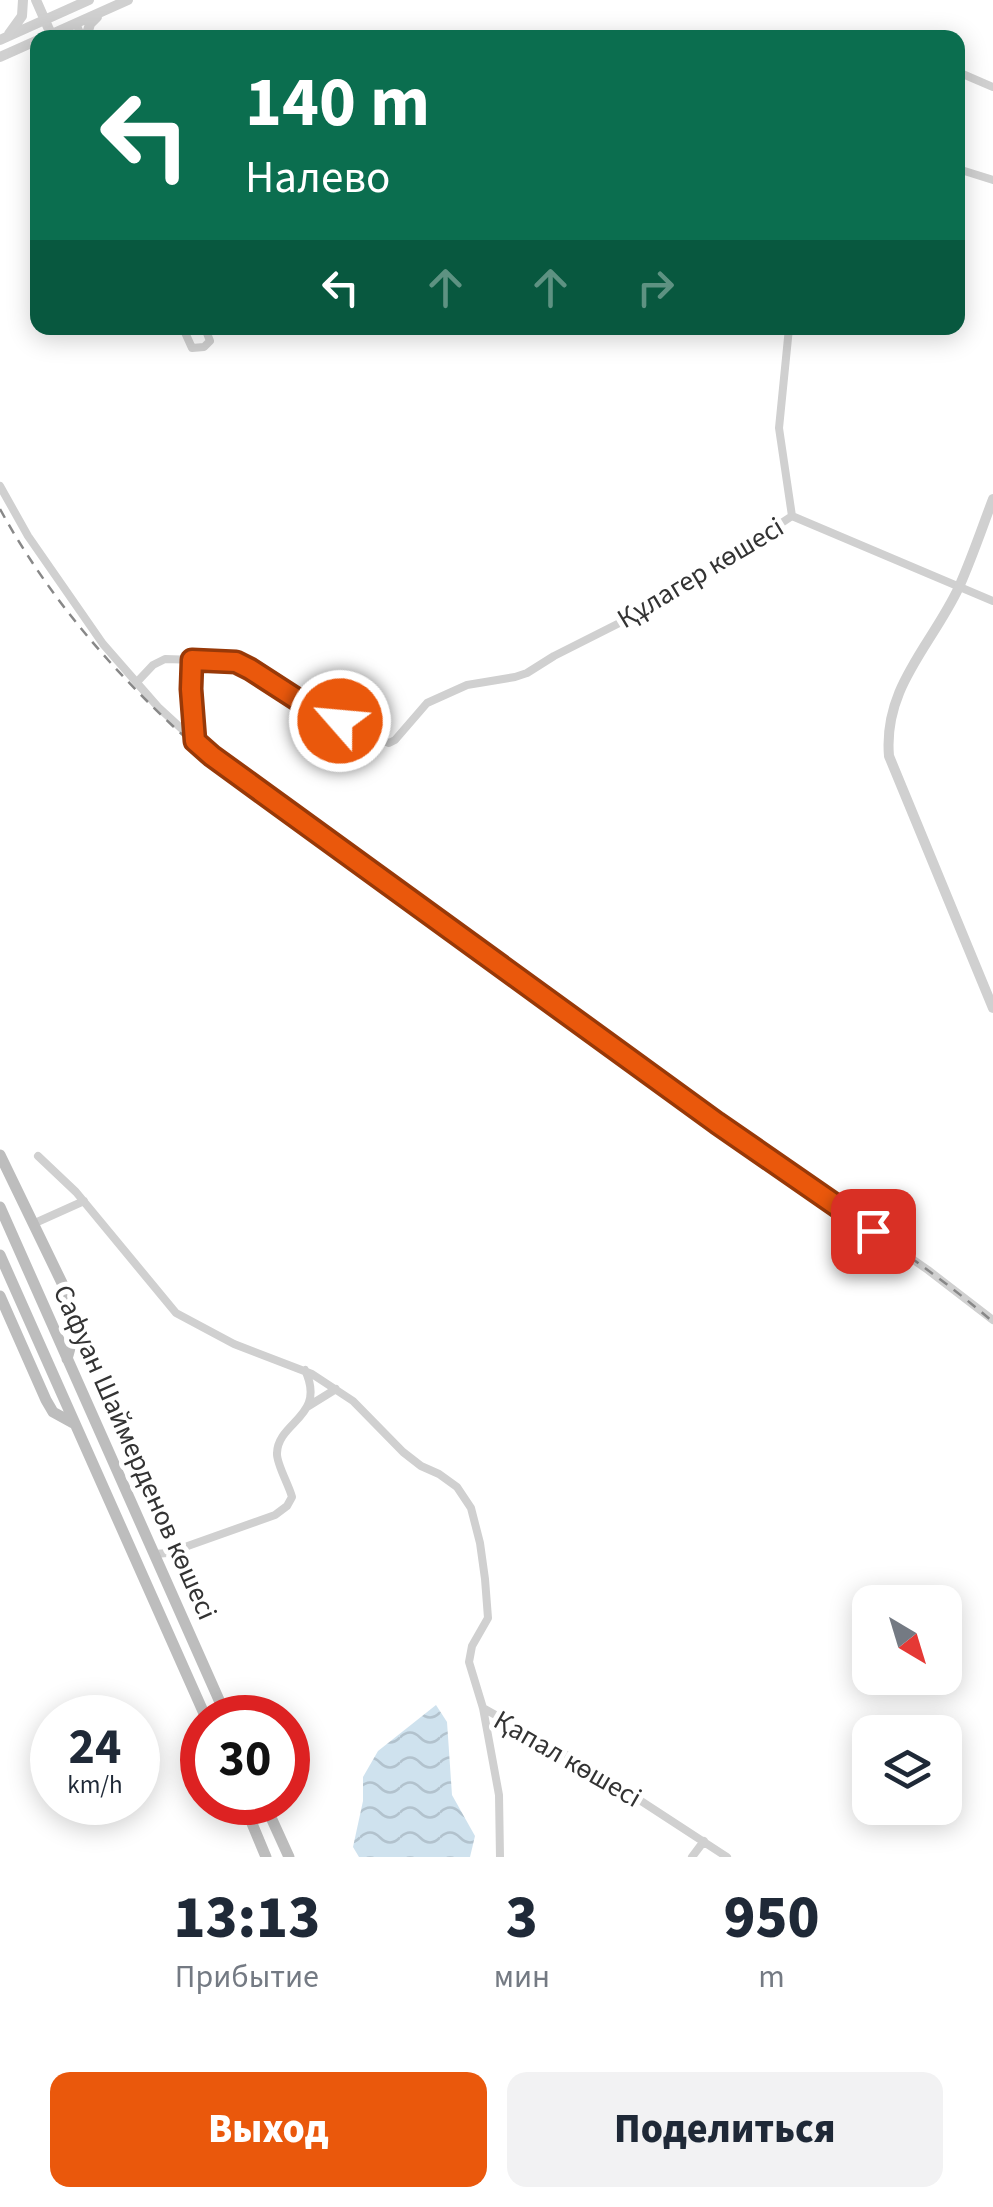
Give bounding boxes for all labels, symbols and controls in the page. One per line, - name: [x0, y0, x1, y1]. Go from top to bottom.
- text: 140 m: [245, 53, 430, 153]
- icon: left: [80, 70, 210, 200]
- text: Налево: [245, 146, 391, 210]
- icon: left: [313, 260, 368, 315]
- icon: ahead: [418, 260, 473, 315]
- icon: ahead: [523, 260, 578, 315]
- icon: right: [628, 260, 683, 315]
- street label: Құлагер көшесі: [610, 507, 791, 638]
- position arrow: [288, 669, 392, 773]
- pin: [831, 1189, 916, 1274]
- icon: arrive: [846, 1204, 901, 1259]
- street label: Сафуан Шаймерденов көшесі: [43, 1279, 227, 1626]
- north arrow: [852, 1585, 962, 1695]
- map controls: [852, 1585, 962, 1825]
- speed limit sign: 30: [180, 1695, 310, 1825]
- street label: Қапал көшесі: [486, 1700, 649, 1817]
- text: 24: [69, 1712, 121, 1783]
- button: layers: [852, 1715, 962, 1825]
- text: km/h: [67, 1767, 123, 1803]
- text: 13:13: [173, 1876, 320, 1961]
- text: 3: [506, 1876, 538, 1961]
- text: 950: [723, 1876, 820, 1961]
- text: Прибытие: [175, 1954, 319, 2000]
- text: мин: [494, 1954, 550, 2000]
- text: m: [758, 1954, 785, 2000]
- button: Выход: [50, 2072, 487, 2187]
- button: Поделиться: [507, 2072, 943, 2187]

